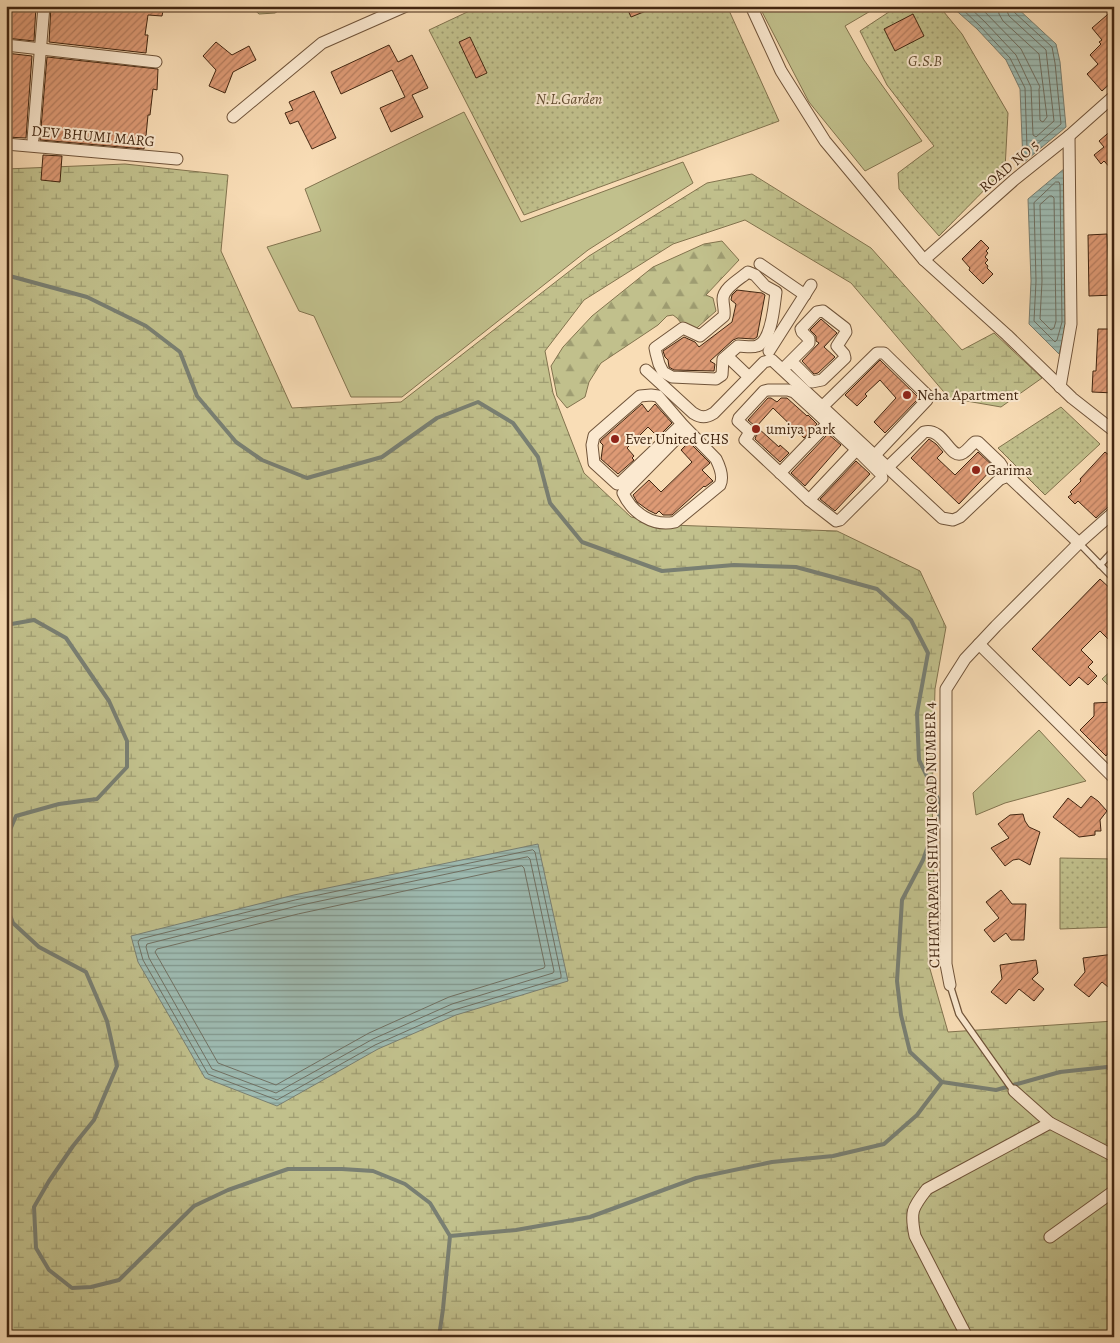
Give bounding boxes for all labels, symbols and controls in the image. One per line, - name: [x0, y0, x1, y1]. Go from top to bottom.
- park label: G.S.B: [908, 51, 942, 71]
- park label: N.L.Garden: [536, 89, 602, 109]
- street label: DEV BHUMI MARG: [31, 121, 155, 151]
- street label: ROAD NO 5: [975, 135, 1043, 197]
- place label: Neha Apartment: [917, 385, 1019, 405]
- marker: Neha Apartment: [901, 389, 913, 401]
- place label: umiya park: [766, 419, 836, 439]
- marker: umiya park: [750, 423, 762, 435]
- place label: Ever United CHS: [625, 429, 729, 449]
- marker: Ever United CHS: [609, 433, 621, 445]
- place label: Garima: [986, 460, 1032, 480]
- marker: Garima: [970, 464, 982, 476]
- street label: CHHATRAPATI SHIVAJI ROAD NUMBER 4: [920, 702, 944, 968]

